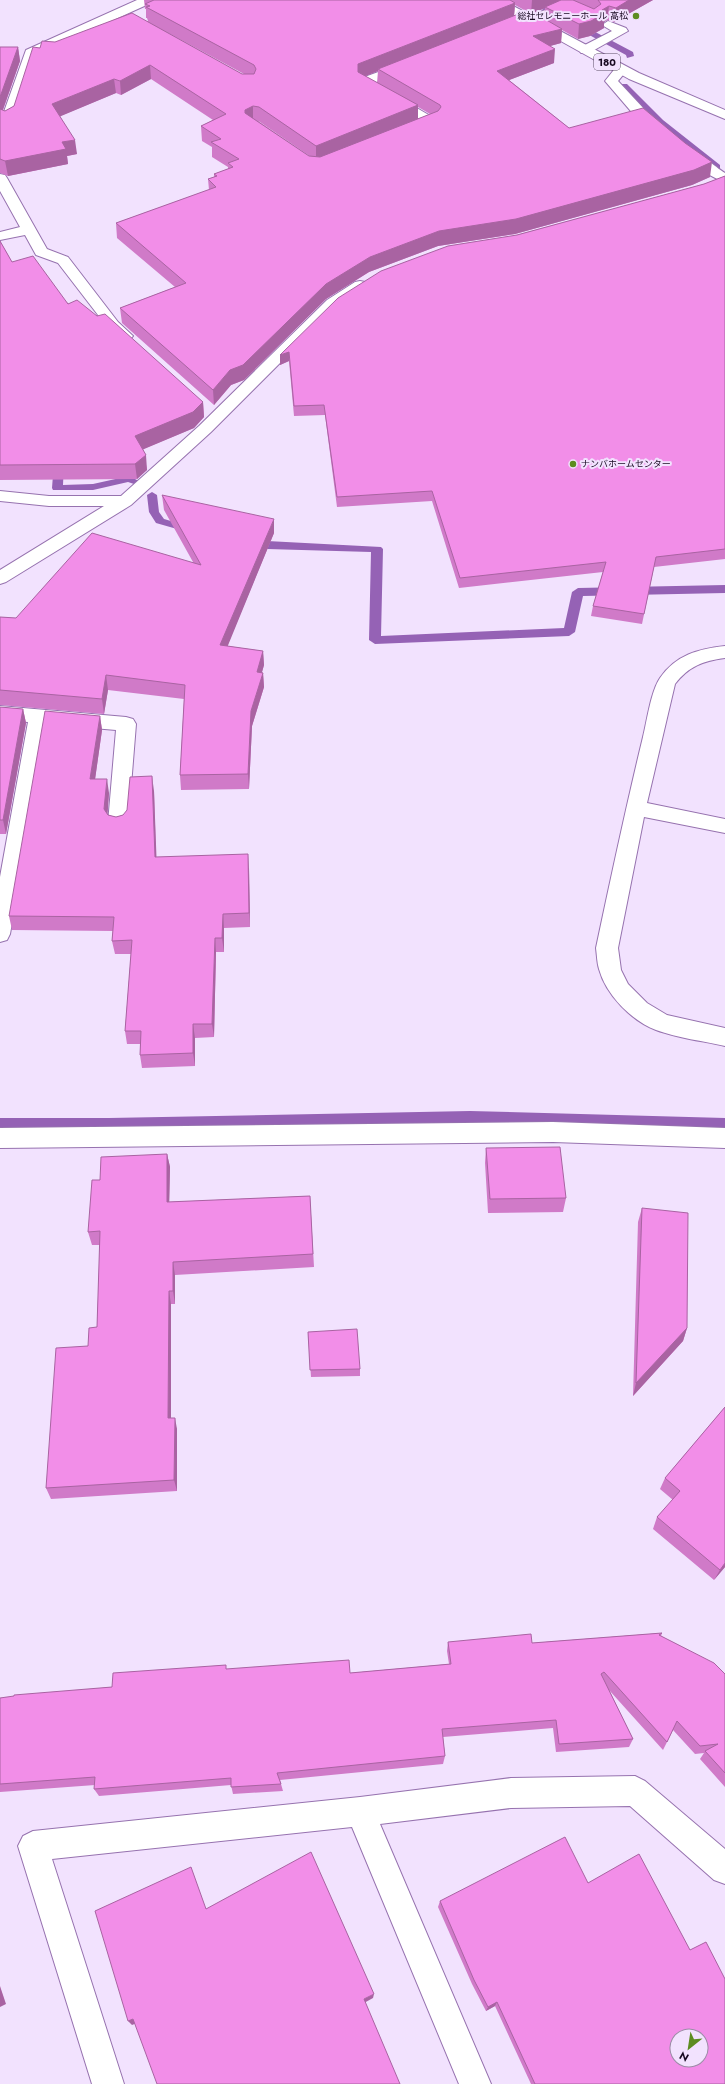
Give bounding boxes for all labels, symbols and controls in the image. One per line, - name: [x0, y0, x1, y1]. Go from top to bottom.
- place label: 総社セレモニーホール 高松: [517, 9, 628, 22]
- marker: 総社セレモニーホール 高松: [631, 11, 641, 21]
- road number: 180: [594, 54, 620, 70]
- place label: ナンバホームセンター: [581, 457, 671, 470]
- marker: ナンバホームセンター: [568, 459, 578, 469]
- north arrow: [669, 2028, 709, 2068]
- text: N: [676, 2048, 692, 2066]

